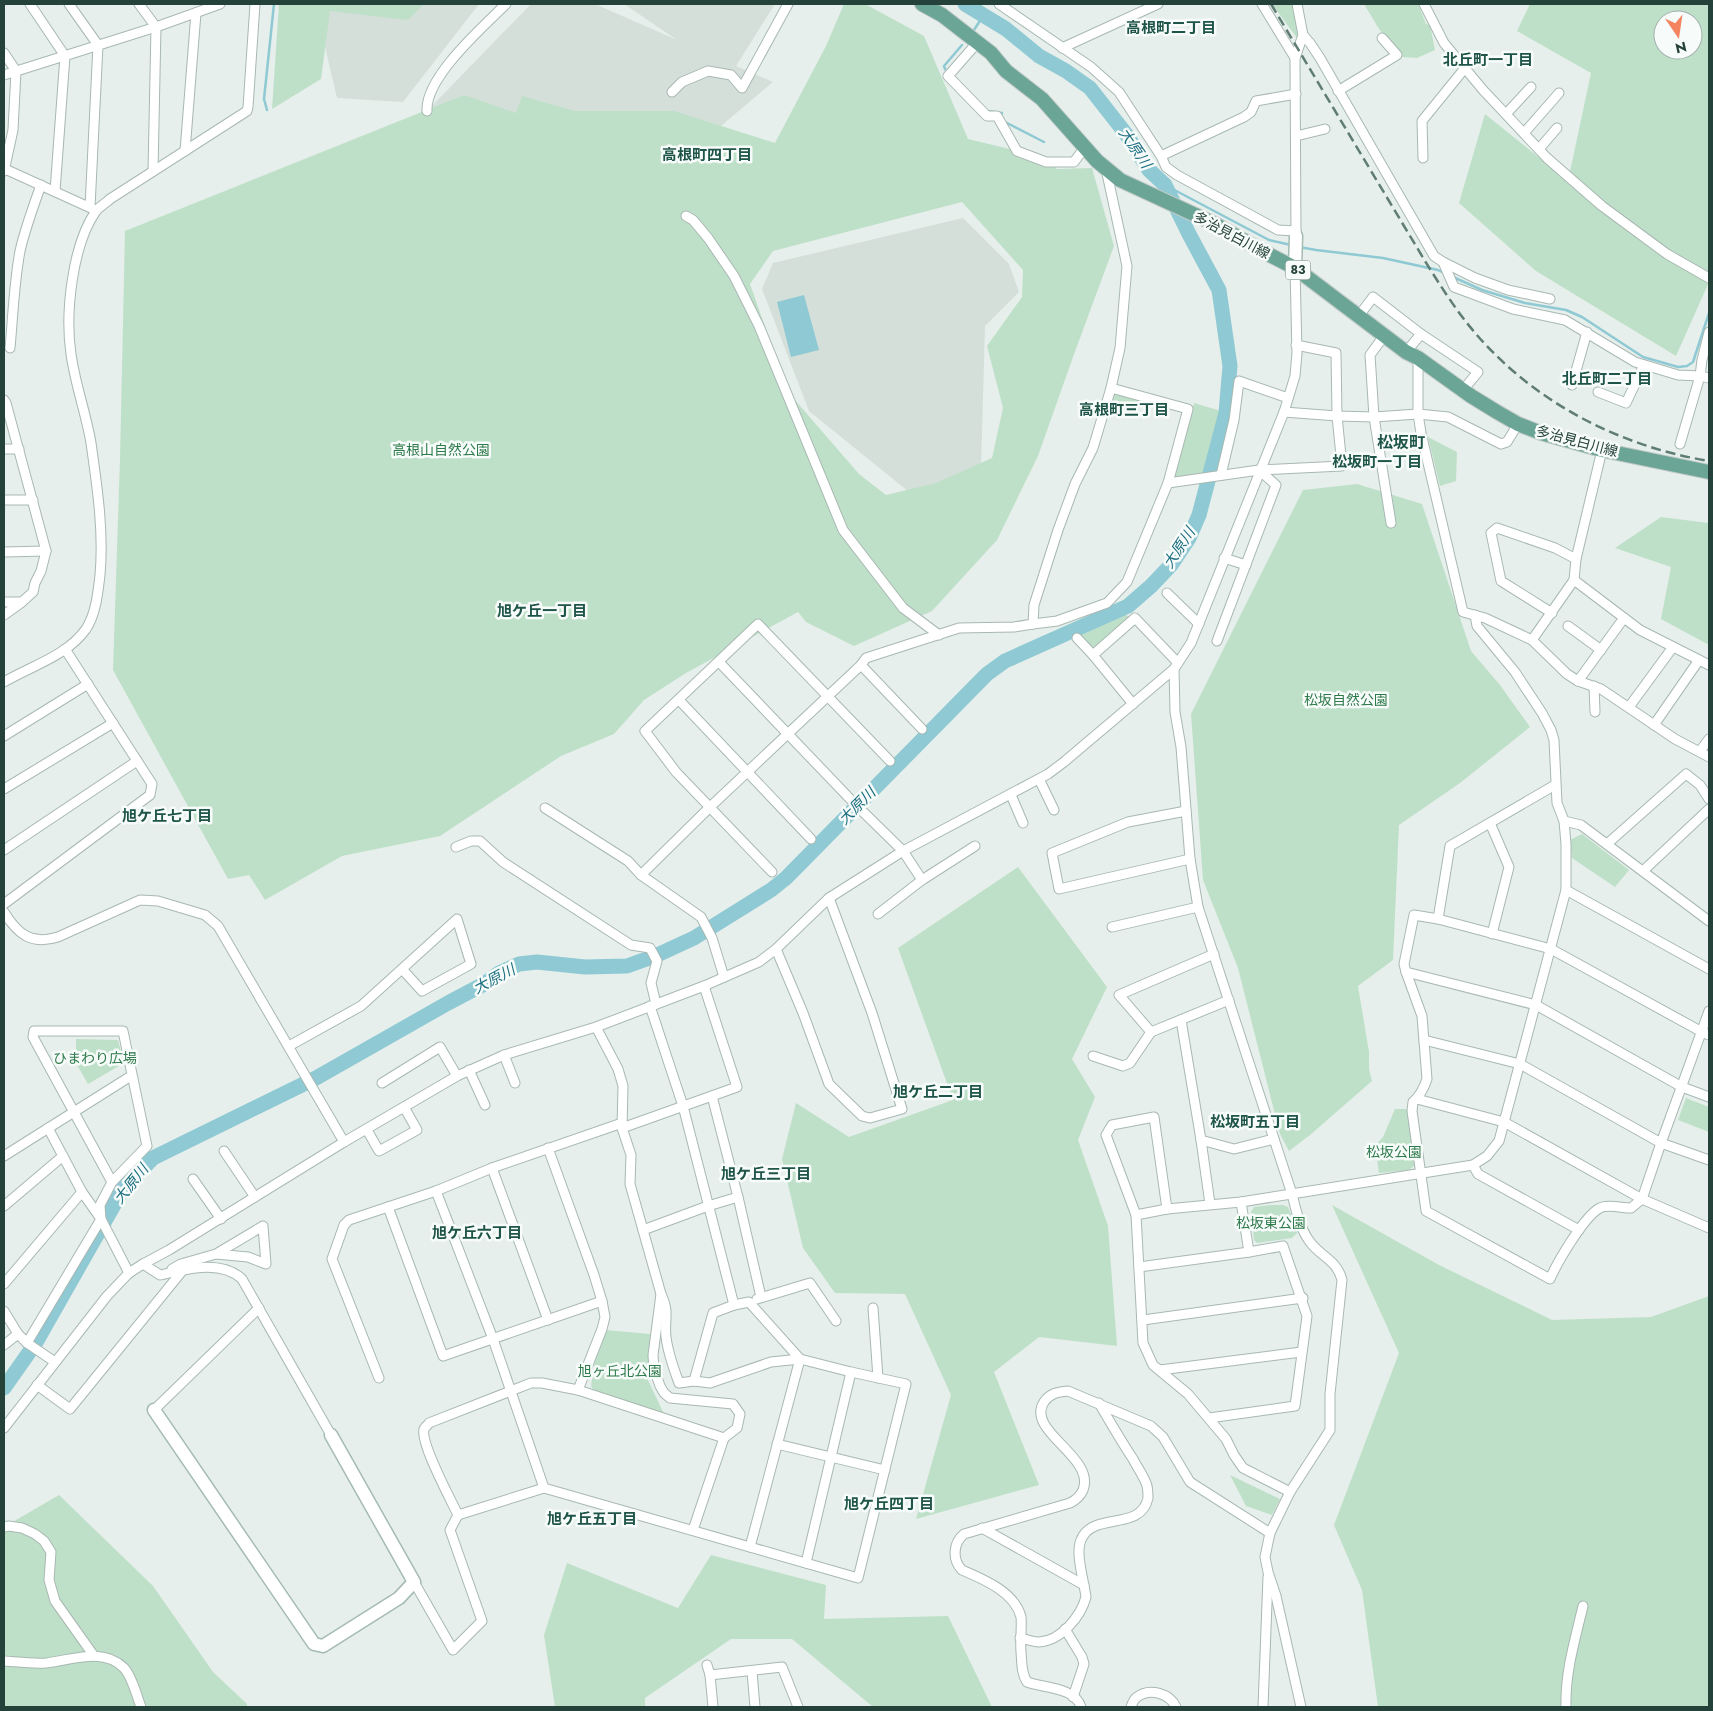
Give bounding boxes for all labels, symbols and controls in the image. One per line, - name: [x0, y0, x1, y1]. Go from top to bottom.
- north arrow: [1653, 10, 1703, 60]
- district label: 高根町二丁目: [1126, 17, 1216, 39]
- text: N: [1673, 37, 1689, 59]
- district label: 北丘町一丁目: [1443, 49, 1533, 71]
- water label: 大原川: [1113, 123, 1158, 174]
- district label: 高根町四丁目: [662, 144, 752, 166]
- street label: 多治見白川線: [1190, 206, 1274, 264]
- road number: 83: [1286, 260, 1310, 280]
- district label: 北丘町二丁目: [1562, 368, 1652, 390]
- district label: 高根町三丁目: [1079, 399, 1169, 421]
- street label: 多治見白川線: [1534, 420, 1620, 462]
- district label: 松坂町: [1377, 431, 1425, 454]
- park label: 高根山自然公園: [392, 440, 490, 460]
- district label: 松坂町一丁目: [1332, 451, 1422, 473]
- water label: 大原川: [1158, 521, 1202, 573]
- district label: 旭ケ丘一丁目: [497, 600, 587, 622]
- park label: 松坂自然公園: [1304, 690, 1388, 710]
- water label: 大原川: [833, 781, 882, 830]
- district label: 旭ケ丘七丁目: [122, 805, 212, 827]
- water label: 大原川: [469, 958, 521, 999]
- park label: ひまわり広場: [53, 1048, 137, 1068]
- district label: 旭ケ丘二丁目: [893, 1081, 983, 1103]
- district label: 松坂町五丁目: [1210, 1111, 1300, 1133]
- park label: 松坂公園: [1366, 1142, 1422, 1162]
- water label: 大原川: [108, 1158, 155, 1208]
- district label: 旭ケ丘三丁目: [721, 1163, 811, 1185]
- park label: 松坂東公園: [1236, 1213, 1306, 1233]
- district label: 旭ケ丘六丁目: [432, 1222, 522, 1244]
- park label: 旭ヶ丘北公園: [578, 1361, 662, 1381]
- district label: 旭ケ丘四丁目: [844, 1493, 934, 1515]
- district label: 旭ケ丘五丁目: [547, 1508, 637, 1530]

